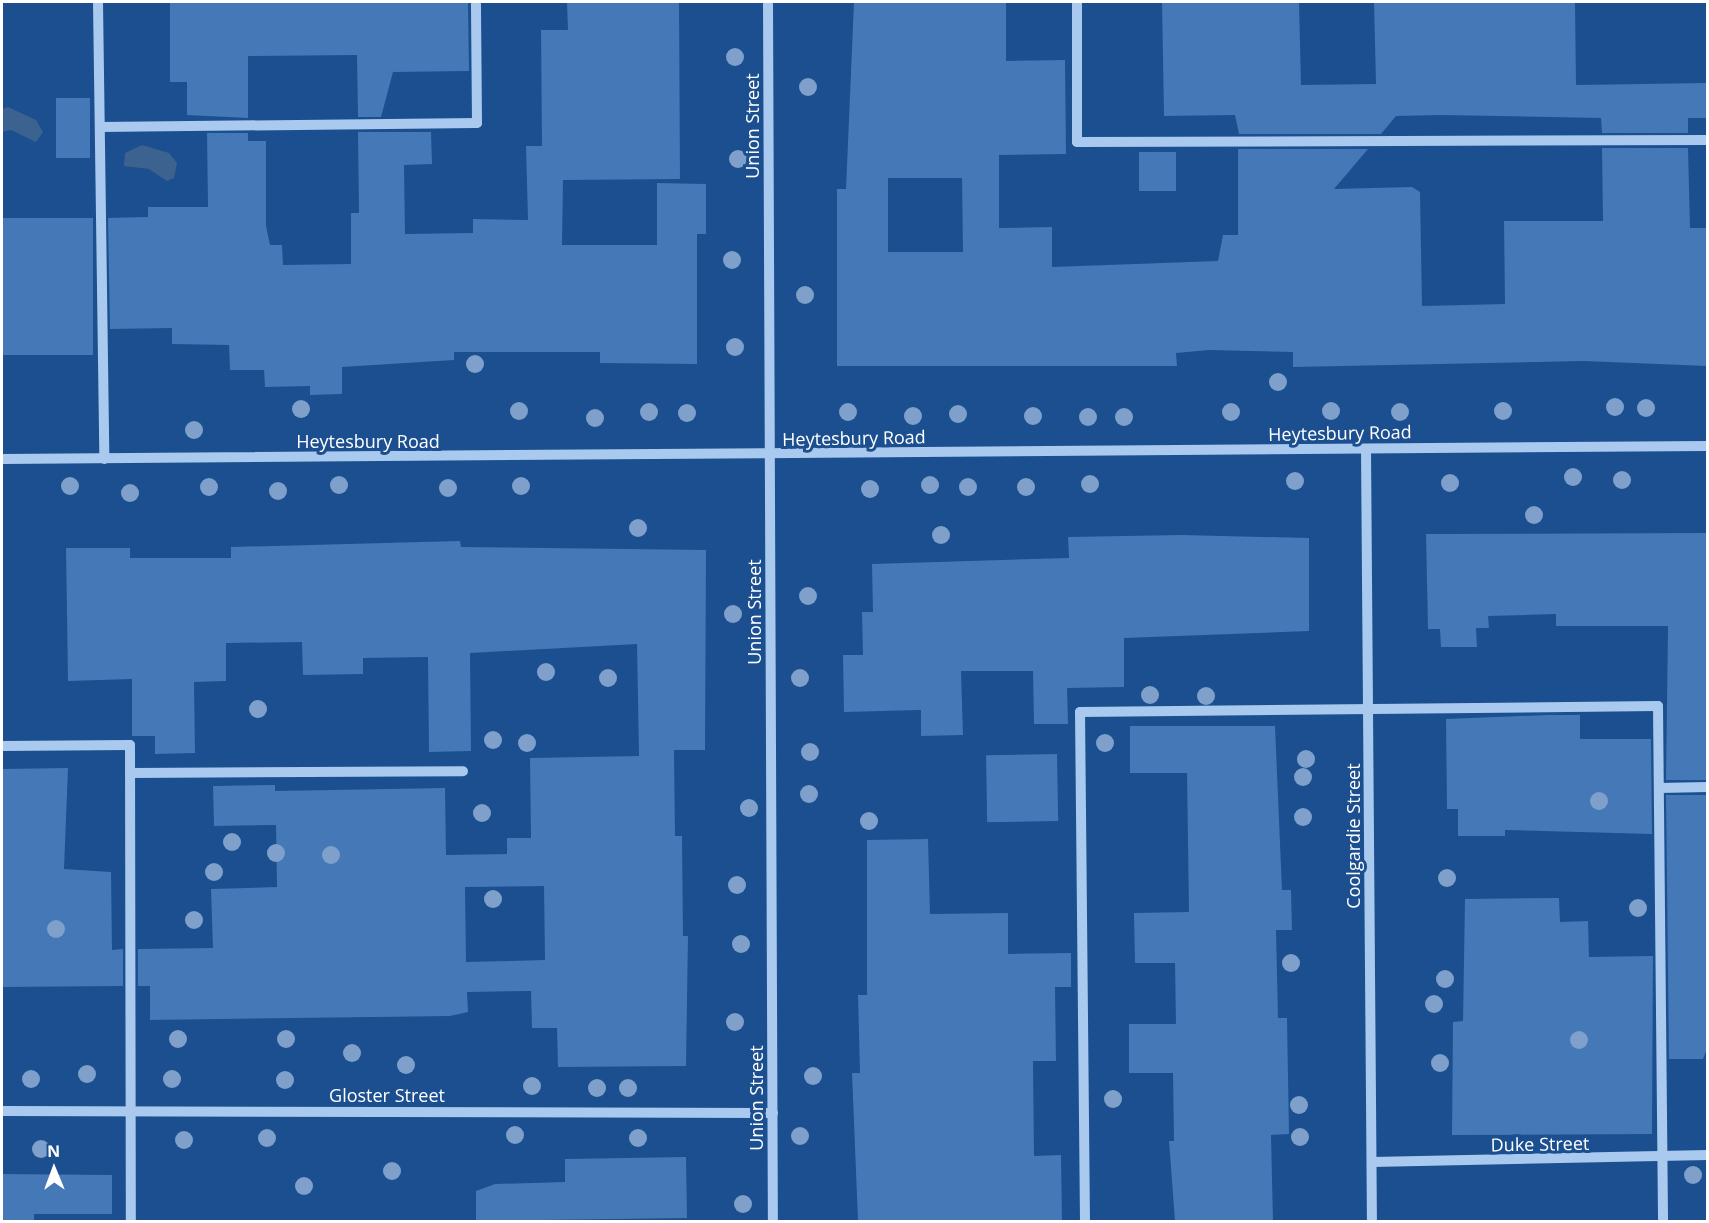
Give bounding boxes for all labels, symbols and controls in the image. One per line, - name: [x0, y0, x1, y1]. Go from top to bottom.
- street label: Union Street: [741, 73, 763, 179]
- street label: Heytesbury Road: [1268, 421, 1412, 445]
- street label: Heytesbury Road: [782, 426, 926, 450]
- street label: Heytesbury Road: [296, 430, 440, 452]
- street label: Union Street: [743, 559, 765, 665]
- street label: Coolgardie Street: [1342, 763, 1364, 909]
- street label: Union Street: [745, 1045, 767, 1151]
- street label: Gloster Street: [329, 1084, 445, 1106]
- street label: Duke Street: [1491, 1132, 1589, 1156]
- north arrow: [24, 1139, 84, 1199]
- text: N: [47, 1140, 60, 1162]

